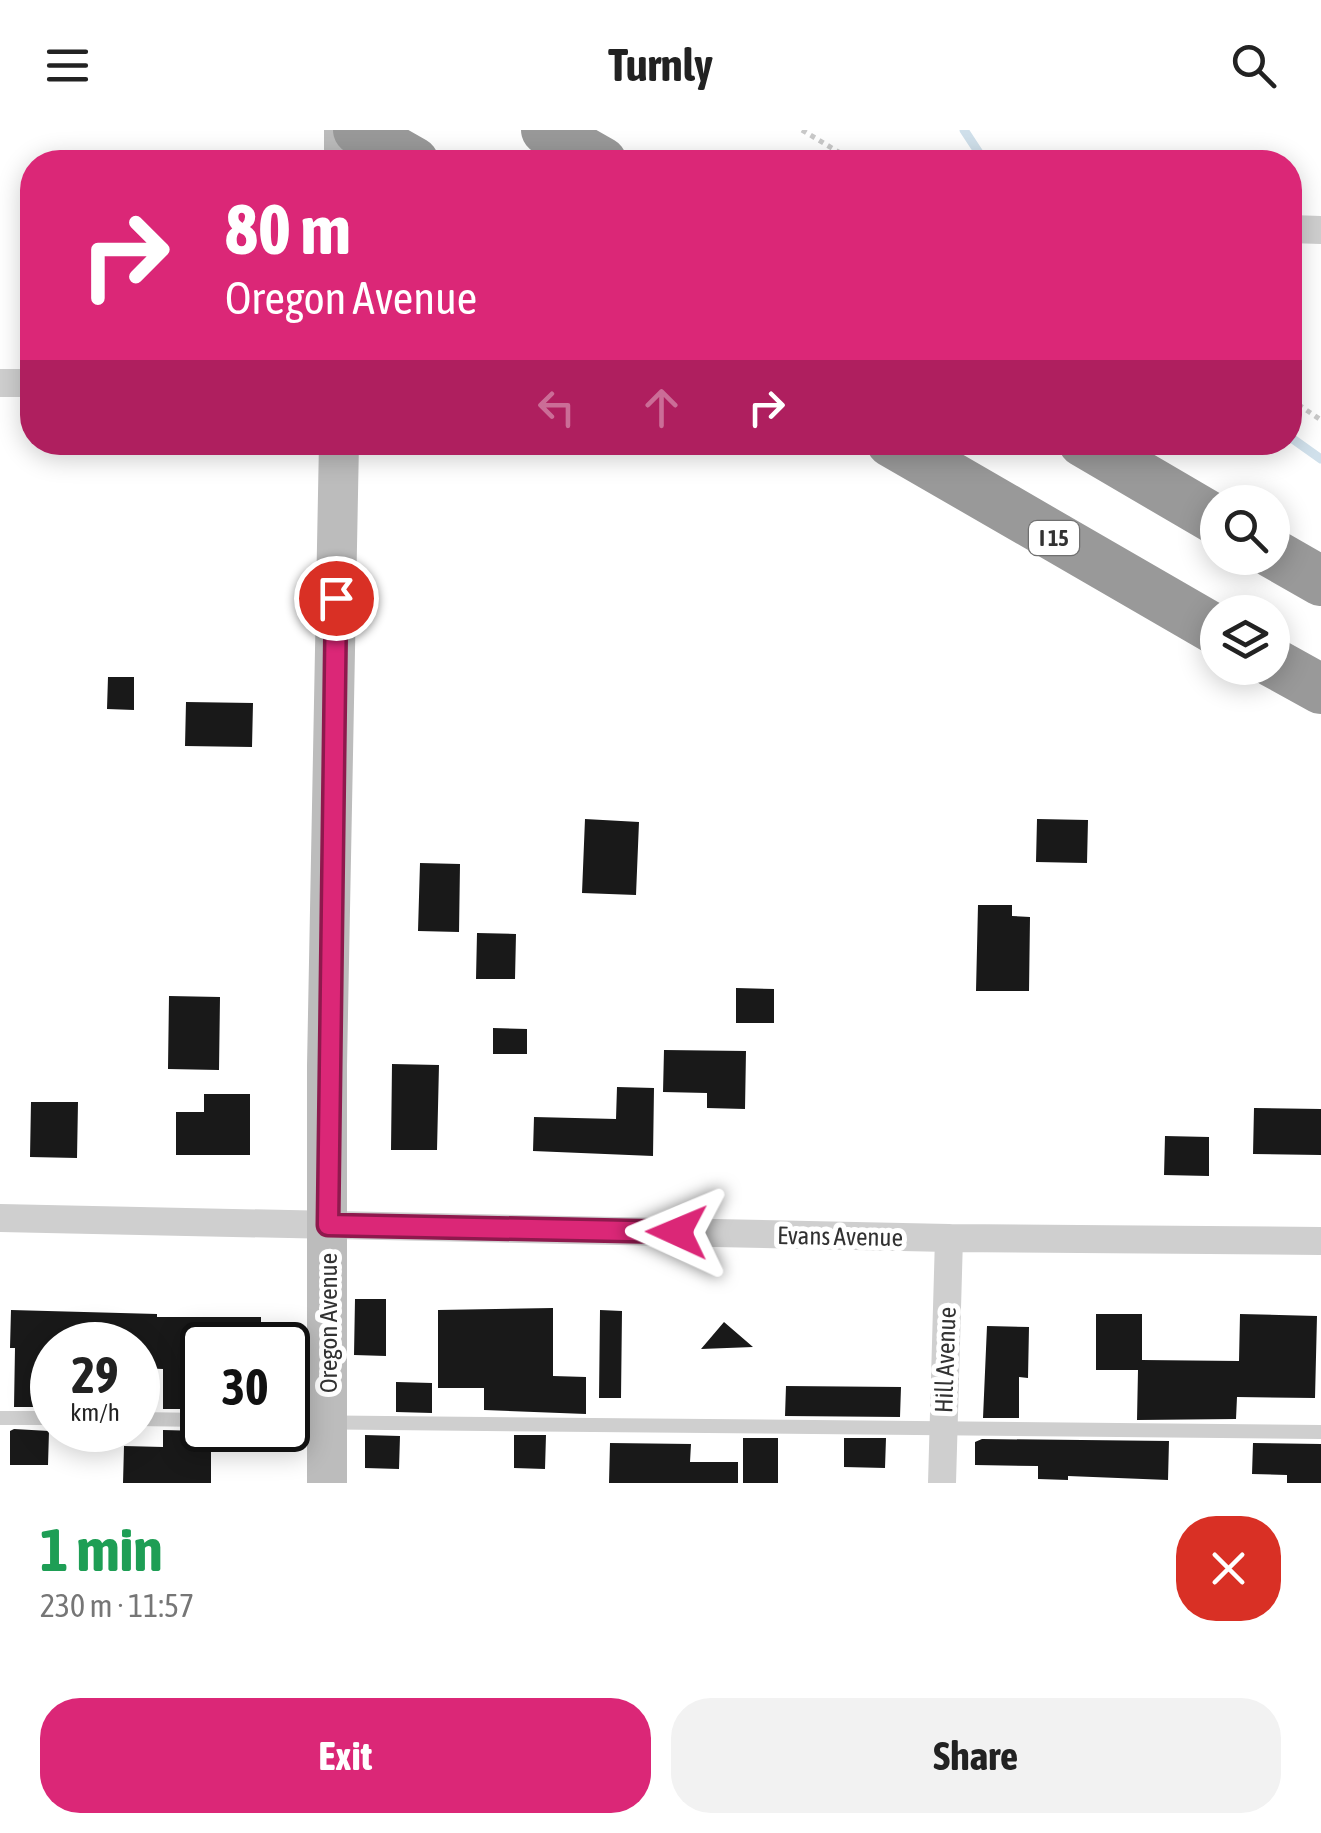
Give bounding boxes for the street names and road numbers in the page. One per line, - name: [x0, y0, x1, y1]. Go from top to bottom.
- road number: I 15: [1029, 521, 1079, 555]
- street label: Evans Avenue: [777, 1221, 903, 1251]
- street label: Oregon Avenue: [314, 1253, 342, 1393]
- street label: Hill Avenue: [929, 1306, 961, 1414]

